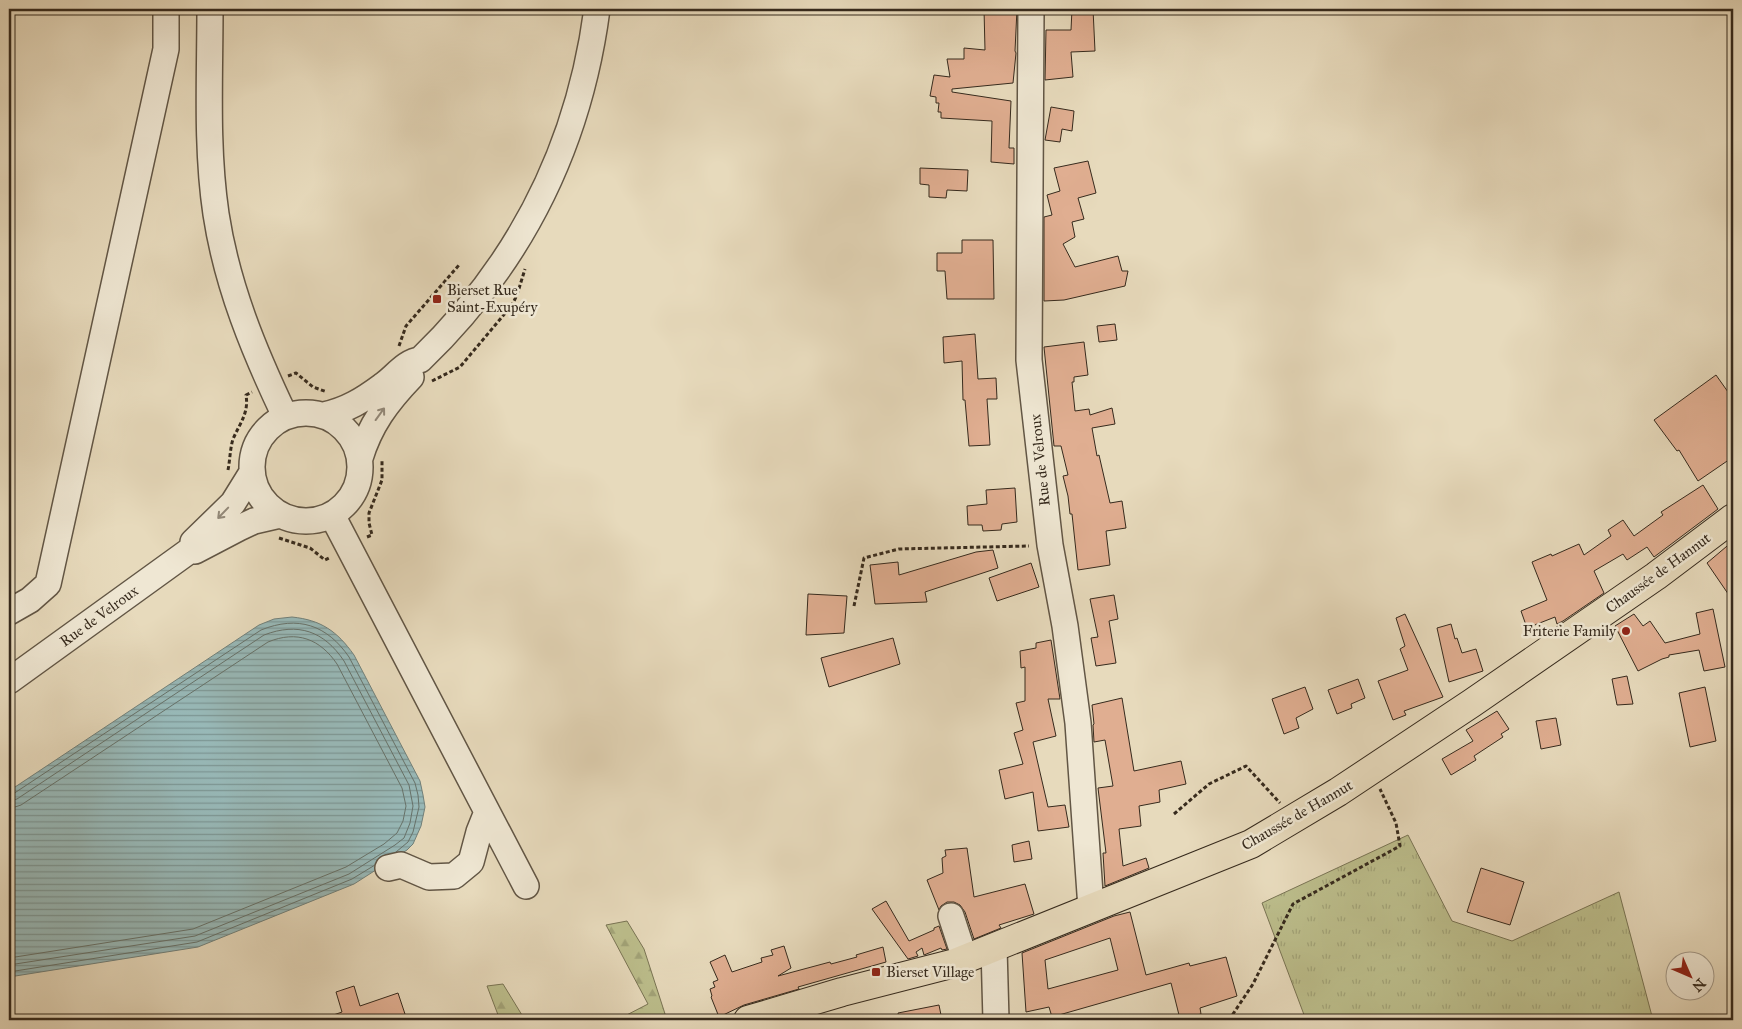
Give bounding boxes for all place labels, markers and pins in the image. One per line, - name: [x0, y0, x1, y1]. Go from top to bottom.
- place label: Bierset Rue Saint-Exupéry: [447, 281, 538, 316]
- marker: Bierset Rue Saint-Exupéry: [431, 293, 443, 305]
- place label: Friterie Family: [1523, 622, 1617, 640]
- marker: Friterie Family: [1620, 625, 1632, 637]
- place label: Bierset Village: [886, 963, 974, 981]
- marker: Bierset Village: [870, 966, 882, 978]

